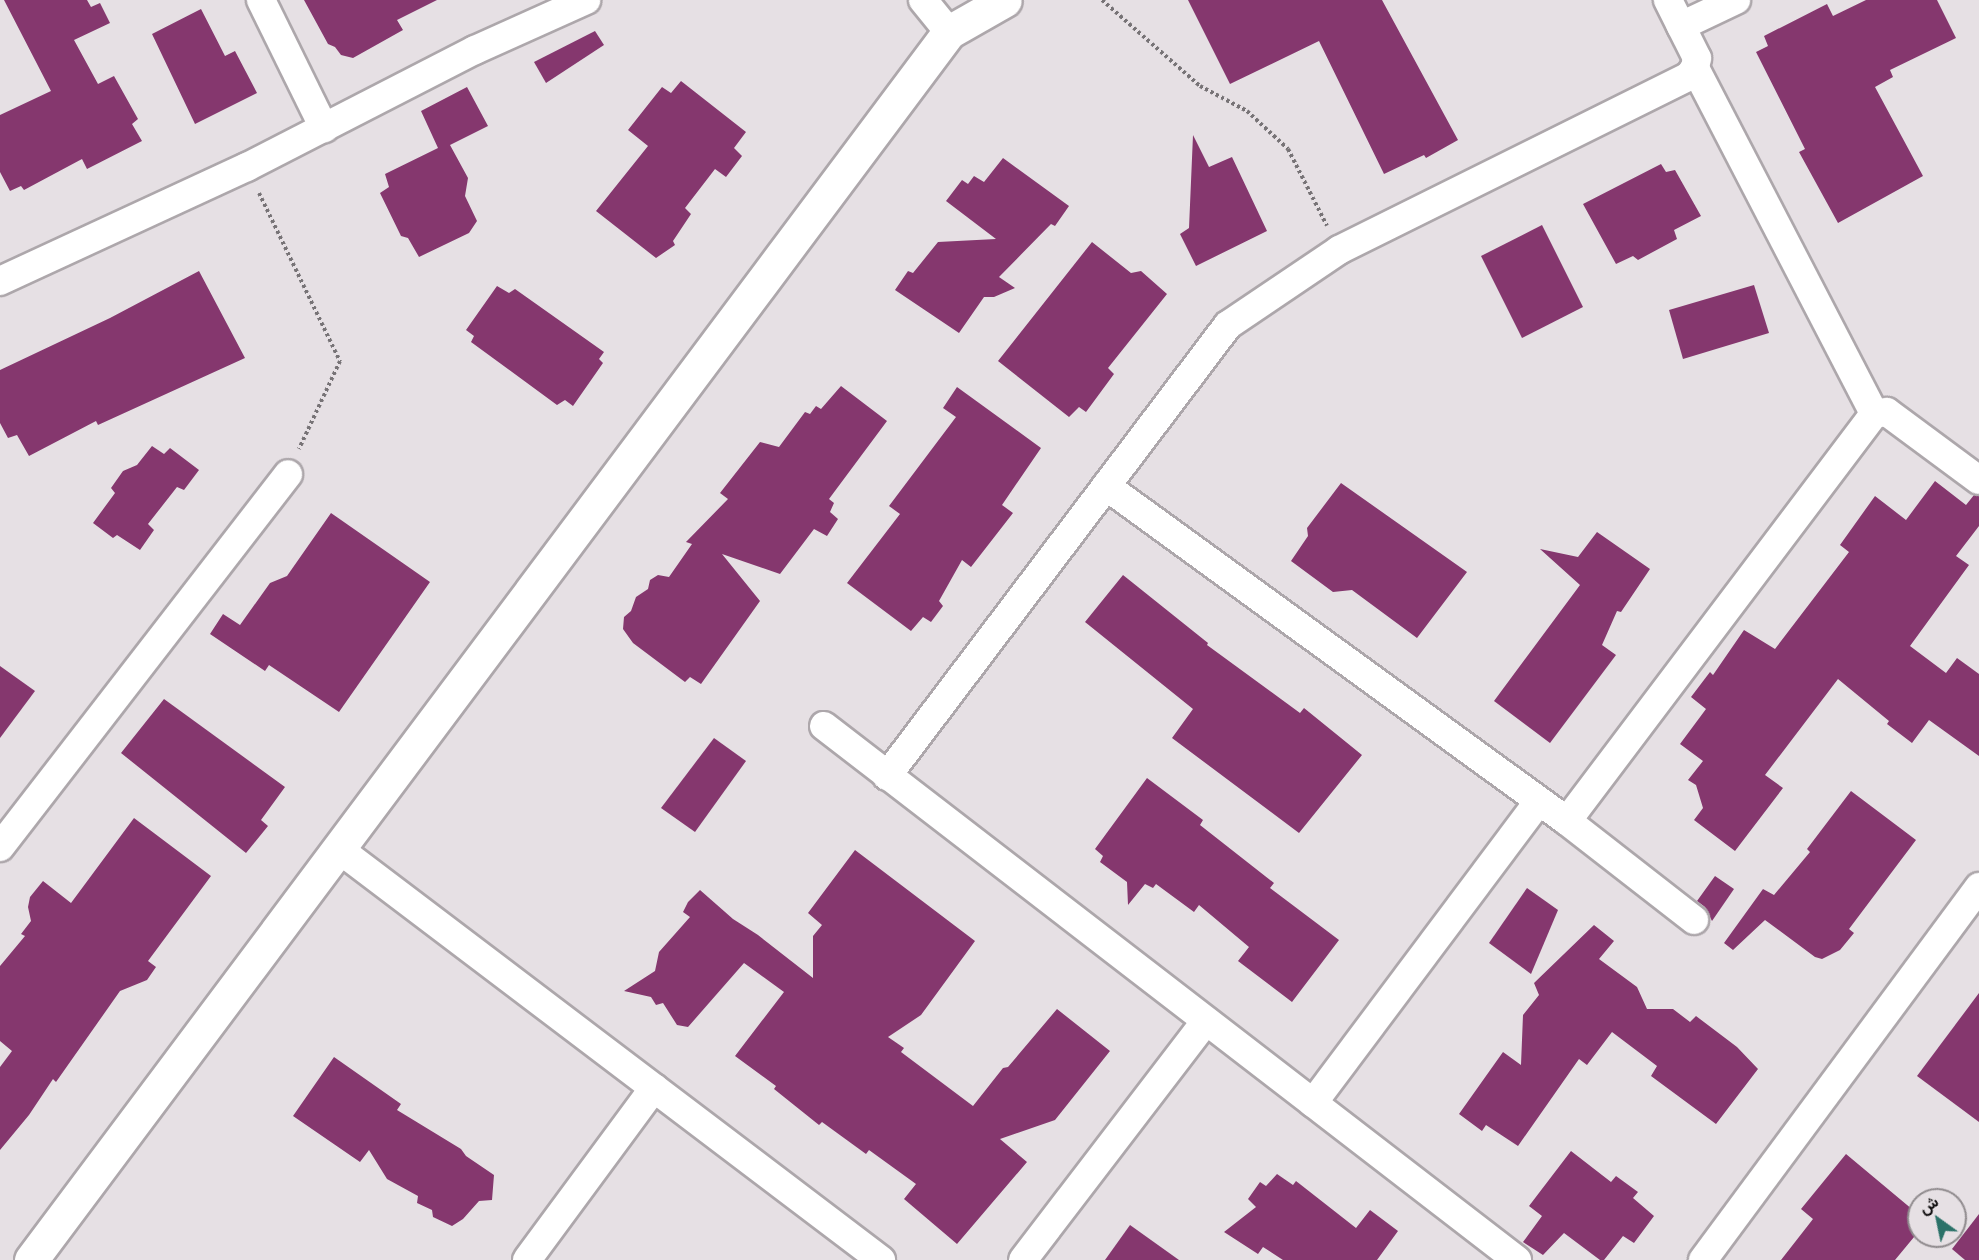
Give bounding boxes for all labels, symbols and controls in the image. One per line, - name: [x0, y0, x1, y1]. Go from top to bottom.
- north arrow: [1907, 1188, 1967, 1248]
- text: ش: [1915, 1191, 1942, 1218]

